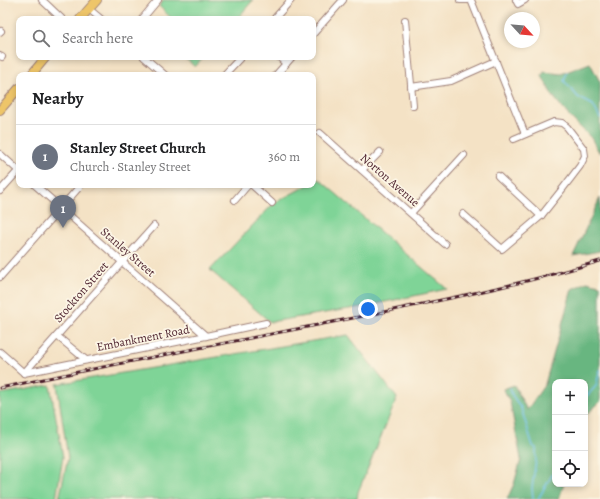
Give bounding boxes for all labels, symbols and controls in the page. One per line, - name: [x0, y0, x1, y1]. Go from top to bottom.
- north arrow: [504, 12, 540, 48]
- search box: [16, 16, 316, 60]
- icon: search: [30, 27, 52, 49]
- text: Search here: [62, 28, 133, 48]
- text: Nearby: [32, 87, 83, 110]
- text: Stanley Street Church: [70, 138, 206, 158]
- text: 1: [43, 148, 47, 165]
- text: 360 m: [268, 148, 300, 165]
- street label: Norton Avenue: [357, 150, 423, 210]
- text: Church · Stanley Street: [70, 158, 191, 175]
- pin: 1: [50, 195, 76, 228]
- street label: Stanley Street: [97, 224, 159, 280]
- street label: Stockton Street: [50, 258, 112, 326]
- your location: [358, 299, 378, 319]
- street label: Embankment Road: [95, 321, 191, 355]
- map controls: [552, 379, 588, 487]
- button: +: [552, 379, 588, 415]
- button: −: [552, 415, 588, 451]
- button: locate: [552, 451, 588, 487]

